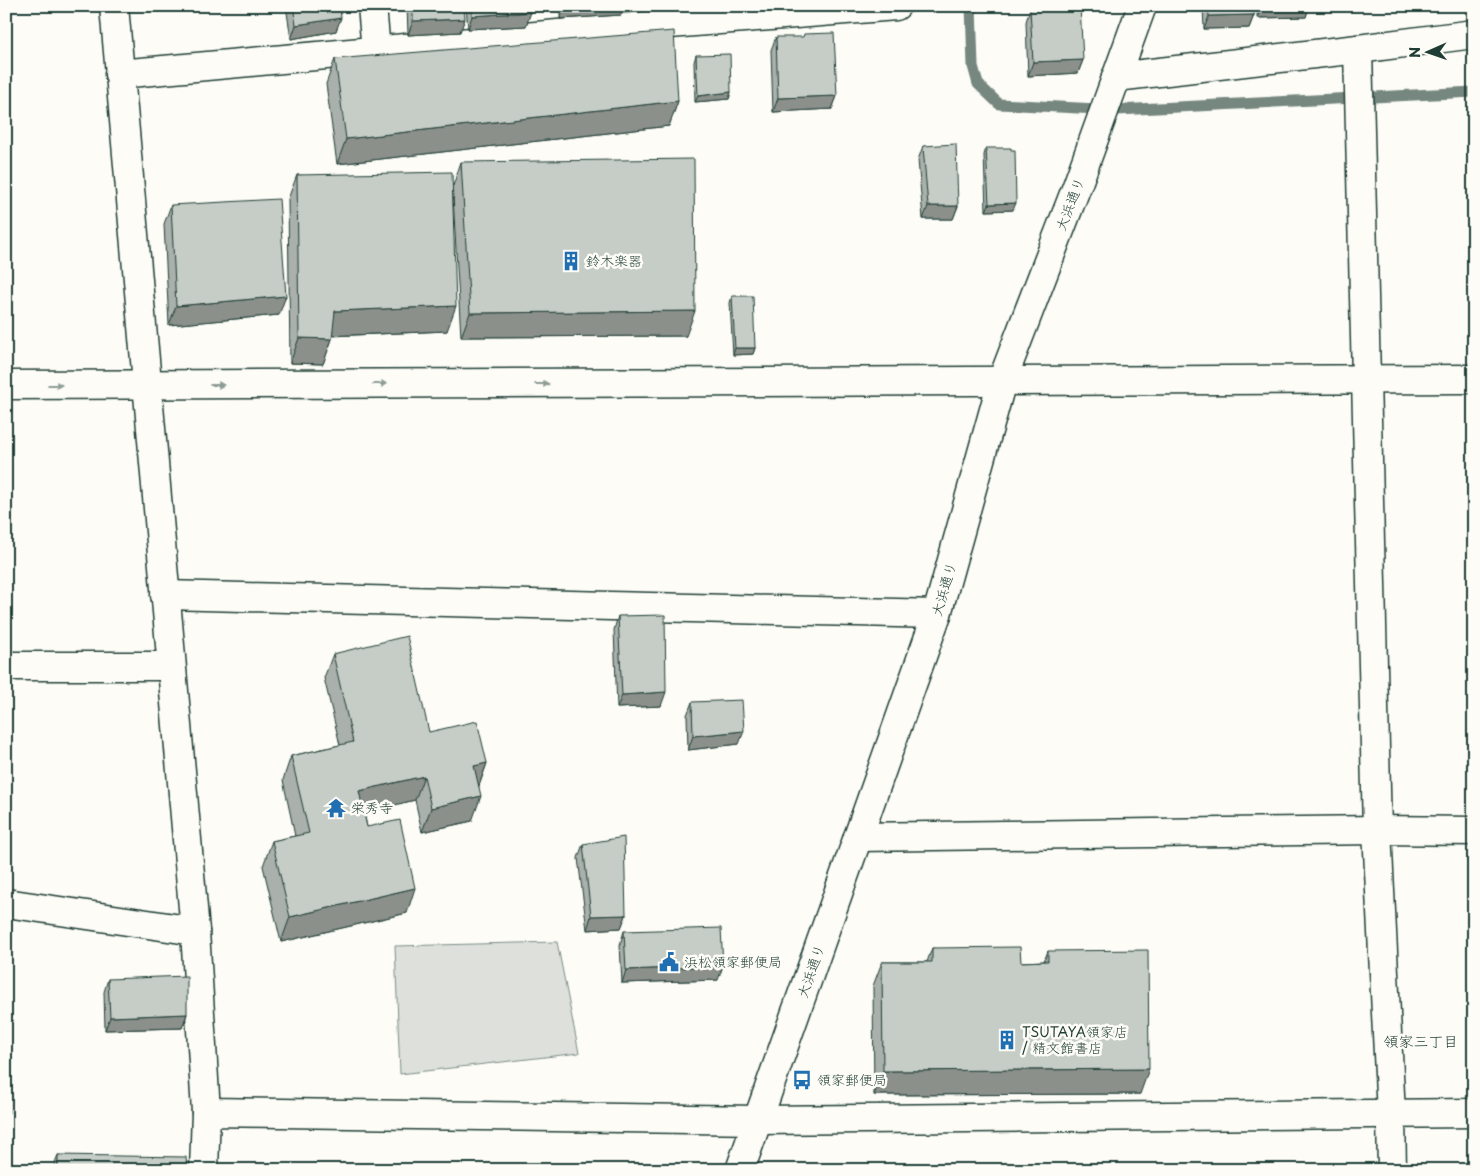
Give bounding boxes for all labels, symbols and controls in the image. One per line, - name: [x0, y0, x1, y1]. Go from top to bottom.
- north arrow: [1402, 28, 1452, 78]
- text: N: [1404, 47, 1425, 58]
- street label: 大浜通り: [1050, 174, 1089, 234]
- building icon: 鈴木楽器: [560, 250, 582, 272]
- place label: 鈴木楽器: [586, 250, 642, 271]
- one-way arrow: [372, 380, 388, 388]
- one-way arrow: [535, 380, 551, 388]
- one-way arrow: [47, 381, 63, 389]
- one-way arrow: [210, 381, 226, 389]
- street label: 大浜通り: [926, 559, 961, 619]
- temple icon: 栄秀寺: [325, 797, 347, 819]
- place label: 栄秀寺: [351, 797, 393, 818]
- street label: 大浜通り: [791, 941, 830, 1001]
- public building icon: 浜松領家郵便局: [658, 951, 680, 973]
- place label: 浜松領家郵便局: [684, 951, 782, 972]
- place label: TSUTAYA領家店 / 精文館書店: [1022, 1021, 1128, 1058]
- building icon: TSUTAYA領家店 / 精文館書店: [996, 1029, 1018, 1051]
- district label: 領家三丁目: [1383, 1029, 1459, 1052]
- bus stop icon: 領家郵便局: [791, 1069, 813, 1091]
- place label: 領家郵便局: [817, 1069, 887, 1090]

